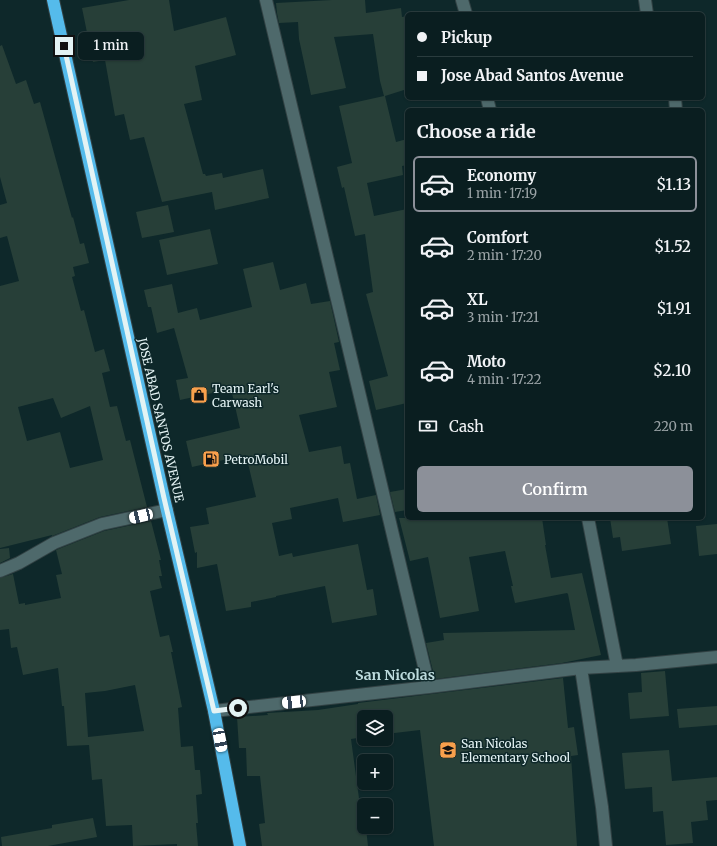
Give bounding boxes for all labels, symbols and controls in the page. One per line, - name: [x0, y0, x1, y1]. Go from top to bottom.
- text: Pickup: [441, 28, 492, 47]
- callout: 1 min: [78, 32, 144, 60]
- route end: [55, 37, 73, 55]
- text: 1 min: [94, 37, 128, 54]
- text: Jose Abad Santos Avenue: [441, 66, 624, 85]
- text: Choose a ride: [417, 120, 536, 143]
- icon: car: [419, 166, 455, 202]
- text: Economy: [467, 166, 536, 185]
- text: $1.13: [656, 175, 691, 194]
- text: 1 min · 17:19: [467, 185, 537, 202]
- icon: car: [419, 228, 455, 264]
- text: Comfort: [467, 228, 528, 247]
- text: $1.52: [654, 237, 691, 256]
- text: 2 min · 17:20: [467, 247, 542, 264]
- icon: car: [419, 290, 455, 326]
- text: XL: [467, 290, 488, 309]
- text: $1.91: [657, 299, 691, 318]
- text: 3 min · 17:21: [467, 309, 539, 326]
- street label: JOSE ABAD SANTOS AVENUE: [135, 335, 187, 504]
- icon: car: [419, 352, 455, 388]
- text: Moto: [467, 352, 506, 371]
- text: $2.10: [653, 361, 691, 380]
- text: 4 min · 17:22: [467, 371, 542, 388]
- place label: Team Earl's Carwash: [212, 381, 279, 410]
- shop icon: Team Earl's Carwash: [189, 385, 209, 405]
- icon: cash: [417, 415, 439, 437]
- text: Cash: [449, 417, 484, 436]
- text: 220 m: [654, 418, 693, 435]
- fuel station icon: PetroMobil: [201, 449, 221, 469]
- place label: PetroMobil: [224, 452, 288, 467]
- button: Confirm: [417, 466, 693, 512]
- car: [128, 507, 154, 525]
- district label: San Nicolas: [355, 666, 435, 684]
- car: [281, 695, 307, 709]
- route start: [229, 699, 247, 717]
- map controls: [357, 710, 393, 834]
- button: layers: [357, 710, 393, 746]
- car: [212, 727, 228, 753]
- place label: San Nicolas Elementary School: [461, 736, 571, 765]
- school or university icon: San Nicolas Elementary School: [438, 740, 458, 760]
- button: +: [357, 754, 393, 790]
- button: −: [357, 798, 393, 834]

